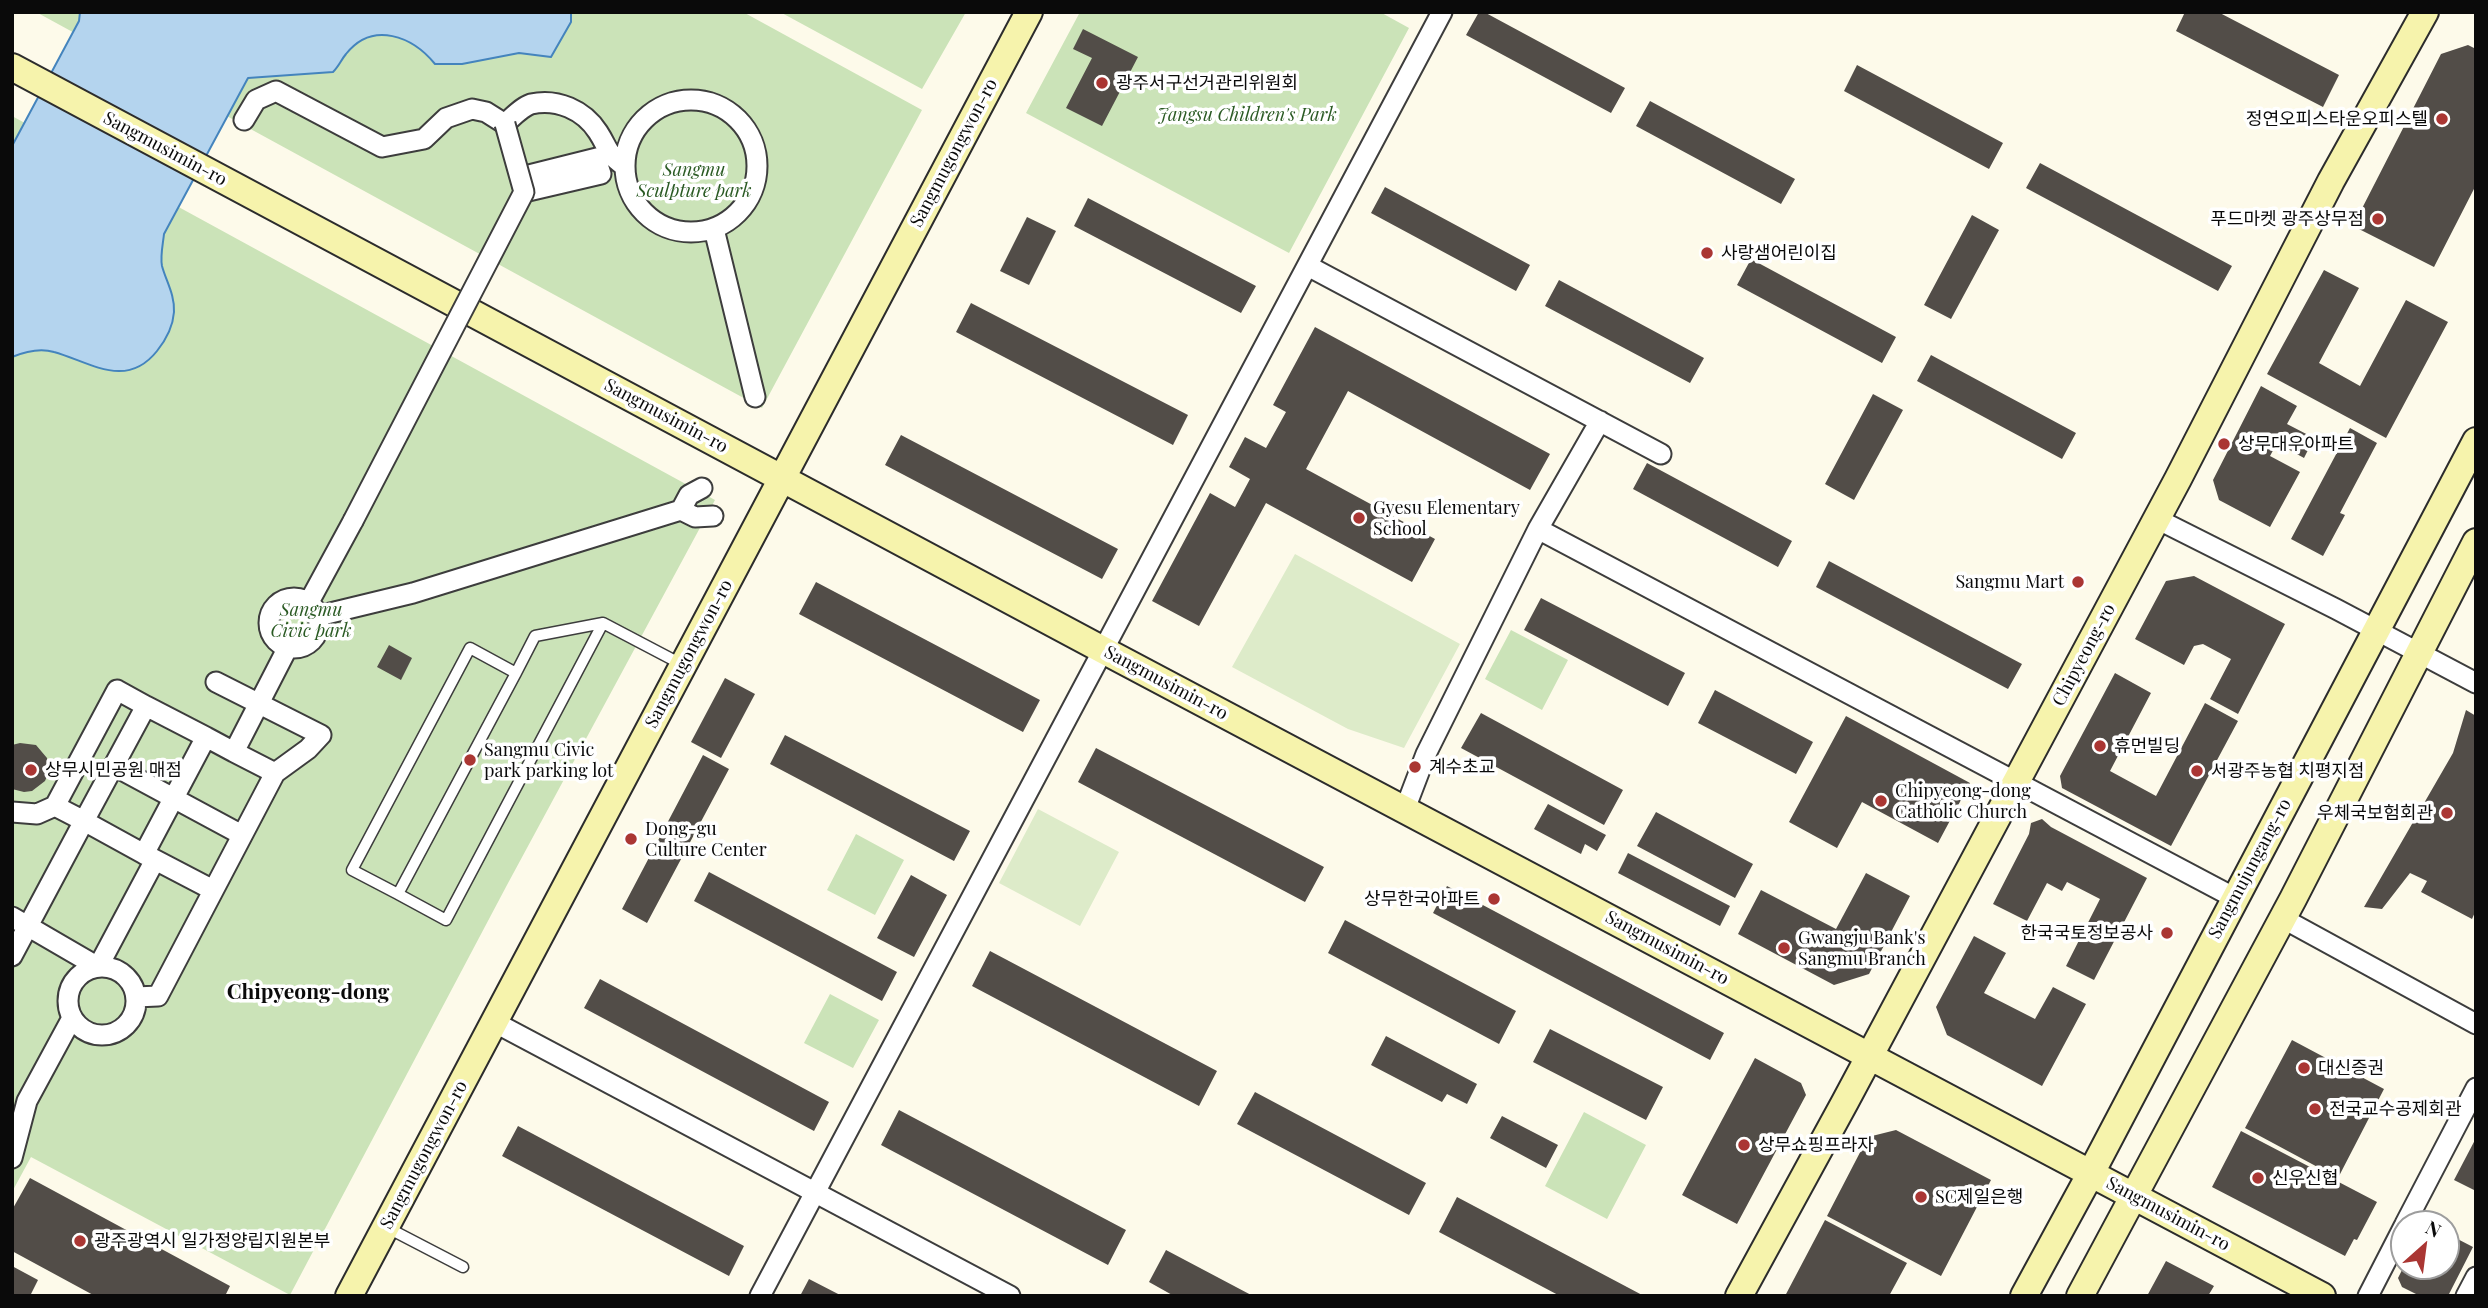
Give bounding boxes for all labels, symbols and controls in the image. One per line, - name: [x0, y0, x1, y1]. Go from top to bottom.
- place label: 광주서구선거관리위원회: [1116, 72, 1298, 94]
- street label: Sangmugongwon-ro: [906, 75, 1002, 231]
- marker: 광주서구선거관리위원회: [1094, 75, 1110, 91]
- park label: Jangsu Children's Park: [1157, 104, 1337, 126]
- street label: Sangmusimin-ro: [100, 107, 230, 191]
- place label: 정연오피스타운오피스텔: [2246, 108, 2428, 130]
- marker: 정연오피스타운오피스텔: [2434, 111, 2450, 127]
- park label: Sangmu Sculpture park: [637, 159, 751, 202]
- place label: 푸드마켓 광주상무점: [2210, 208, 2364, 230]
- marker: 푸드마켓 광주상무점: [2370, 211, 2386, 227]
- place label: 사랑샘어린이집: [1721, 242, 1837, 264]
- marker: 사랑샘어린이집: [1699, 245, 1715, 261]
- street label: Sangmusimin-ro: [601, 374, 731, 458]
- place label: 상무대우아파트: [2238, 433, 2354, 455]
- marker: 상무대우아파트: [2216, 436, 2232, 452]
- place label: Gyesu Elementary School: [1373, 497, 1520, 540]
- marker: Gyesu Elementary School: [1351, 510, 1367, 526]
- place label: Sangmu Mart: [1955, 571, 2064, 593]
- marker: Sangmu Mart: [2070, 574, 2086, 590]
- street label: Sangmugongwon-ro: [641, 576, 737, 732]
- park label: Sangmu Civic park: [270, 599, 352, 642]
- street label: Chipyeong-ro: [2048, 600, 2120, 710]
- street label: Sangmusimin-ro: [1101, 641, 1231, 725]
- place label: 휴먼빌딩: [2114, 735, 2180, 757]
- marker: 휴먼빌딩: [2092, 738, 2108, 754]
- place label: Sangmu Civic park parking lot: [484, 739, 613, 782]
- marker: Sangmu Civic park parking lot: [462, 752, 478, 768]
- place label: 계수초교: [1429, 756, 1495, 778]
- place label: 상무시민공원 매점: [45, 759, 182, 781]
- marker: 계수초교: [1407, 759, 1423, 775]
- place label: 서광주농협 치평지점: [2211, 760, 2365, 782]
- marker: 상무시민공원 매점: [23, 762, 39, 778]
- marker: 서광주농협 치평지점: [2189, 763, 2205, 779]
- place label: Chipyeong-dong Catholic Church: [1895, 780, 2031, 822]
- marker: Chipyeong-dong Catholic Church: [1873, 793, 1889, 809]
- street label: Sangmujungang-ro: [2204, 795, 2296, 943]
- place label: 우체국보험회관: [2317, 802, 2433, 824]
- marker: 우체국보험회관: [2439, 805, 2455, 821]
- place label: Dong-gu Culture Center: [645, 818, 767, 860]
- marker: Dong-gu Culture Center: [623, 831, 639, 847]
- place label: 상무한국아파트: [1364, 888, 1480, 910]
- marker: 상무한국아파트: [1486, 891, 1502, 907]
- street label: Sangmusimin-ro: [1602, 906, 1732, 990]
- place label: 한국국토정보공사: [2021, 922, 2153, 944]
- marker: 한국국토정보공사: [2159, 925, 2175, 941]
- place label: Gwangju Bank's Sangmu Branch: [1798, 927, 1926, 970]
- marker: Gwangju Bank's Sangmu Branch: [1776, 940, 1792, 956]
- district label: Chipyeong-dong: [227, 979, 389, 1005]
- place label: 대신증권: [2318, 1057, 2384, 1079]
- marker: 대신증권: [2296, 1060, 2312, 1076]
- street label: Sangmugongwon-ro: [376, 1077, 472, 1233]
- place label: 전국교수공제회관: [2329, 1098, 2461, 1120]
- marker: 전국교수공제회관: [2307, 1101, 2323, 1117]
- place label: 상무쇼핑프라자: [1758, 1134, 1874, 1156]
- marker: 상무쇼핑프라자: [1736, 1137, 1752, 1153]
- place label: 신우신협: [2272, 1167, 2338, 1189]
- marker: 신우신협: [2250, 1170, 2266, 1186]
- street label: Sangmusimin-ro: [2103, 1172, 2233, 1256]
- place label: SC제일은행: [1935, 1186, 2023, 1208]
- marker: SC제일은행: [1913, 1189, 1929, 1205]
- north arrow: [2390, 1210, 2460, 1280]
- text: N: [2422, 1214, 2446, 1243]
- place label: 광주광역시 일가정양립지원본부: [94, 1230, 330, 1252]
- marker: 광주광역시 일가정양립지원본부: [72, 1233, 88, 1249]

